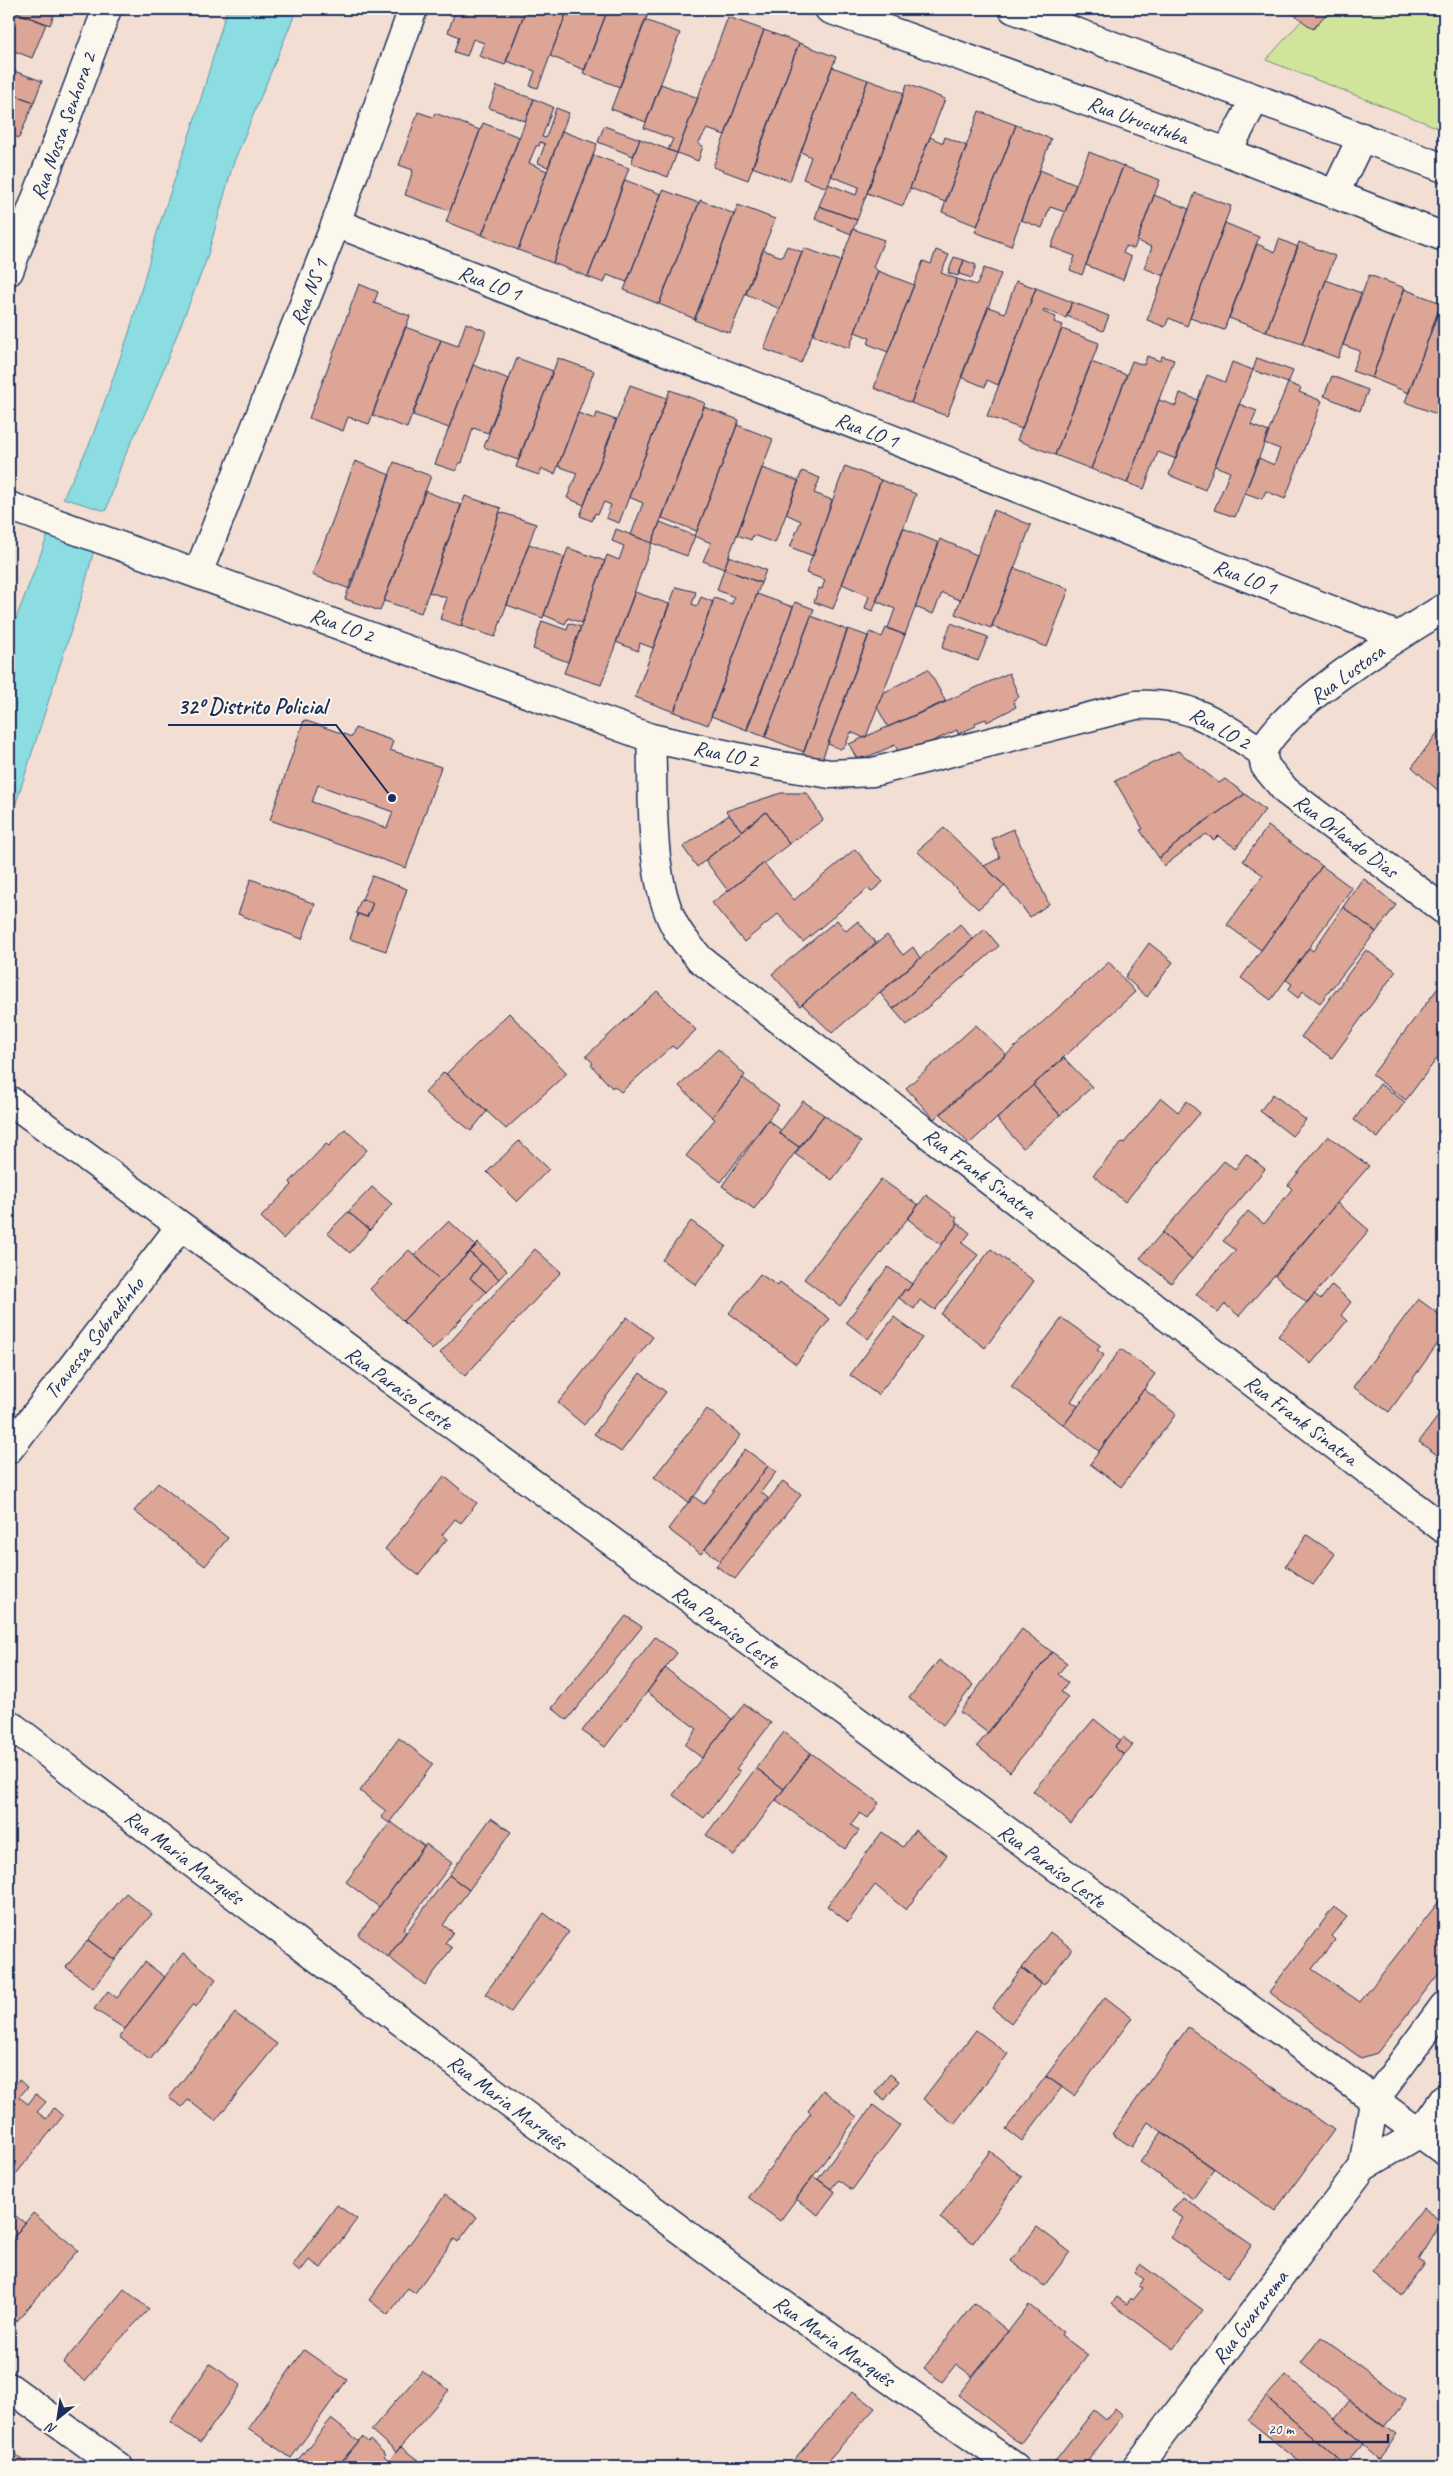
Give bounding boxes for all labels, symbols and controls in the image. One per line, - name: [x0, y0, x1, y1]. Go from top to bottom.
- street label: Rua Nossa Senhora 2: [24, 48, 102, 203]
- street label: Rua Urucutuba: [1084, 90, 1194, 151]
- street label: Rua NS 1: [284, 254, 334, 329]
- street label: Rua LO 1: [455, 259, 527, 307]
- street label: Rua LO 1: [832, 406, 904, 454]
- street label: Rua LO 1: [1210, 553, 1282, 601]
- street label: Rua LO 2: [307, 602, 379, 649]
- street label: Rua Lustosa: [1305, 637, 1391, 710]
- callout: 32º Distrito Policial: [168, 688, 336, 725]
- text: 32º Distrito Policial: [178, 693, 331, 721]
- street label: Rua LO 2: [1185, 701, 1256, 756]
- street label: Rua LO 2: [691, 734, 762, 774]
- street label: Rua Orlando Dias: [1289, 788, 1405, 885]
- street label: Rua Frank Sinatra: [918, 1122, 1044, 1225]
- street label: Travessa Sobradinho: [38, 1271, 151, 1404]
- street label: Rua Paraíso Leste: [340, 1340, 459, 1436]
- street label: Rua Frank Sinatra: [1239, 1369, 1365, 1472]
- street label: Rua Paraíso Leste: [667, 1579, 786, 1675]
- street label: Rua Maria Marquês: [120, 1804, 250, 1911]
- street label: Rua Paraíso Leste: [993, 1818, 1112, 1914]
- street label: Rua Maria Marquês: [443, 2049, 573, 2156]
- street label: Rua Guararema: [1206, 2264, 1295, 2369]
- street label: Rua Maria Marquês: [768, 2290, 901, 2393]
- north arrow: [32, 2394, 82, 2444]
- scale bar: [1260, 2411, 1388, 2443]
- text: N: [42, 2418, 60, 2438]
- text: 20 m: [1268, 2420, 1295, 2439]

